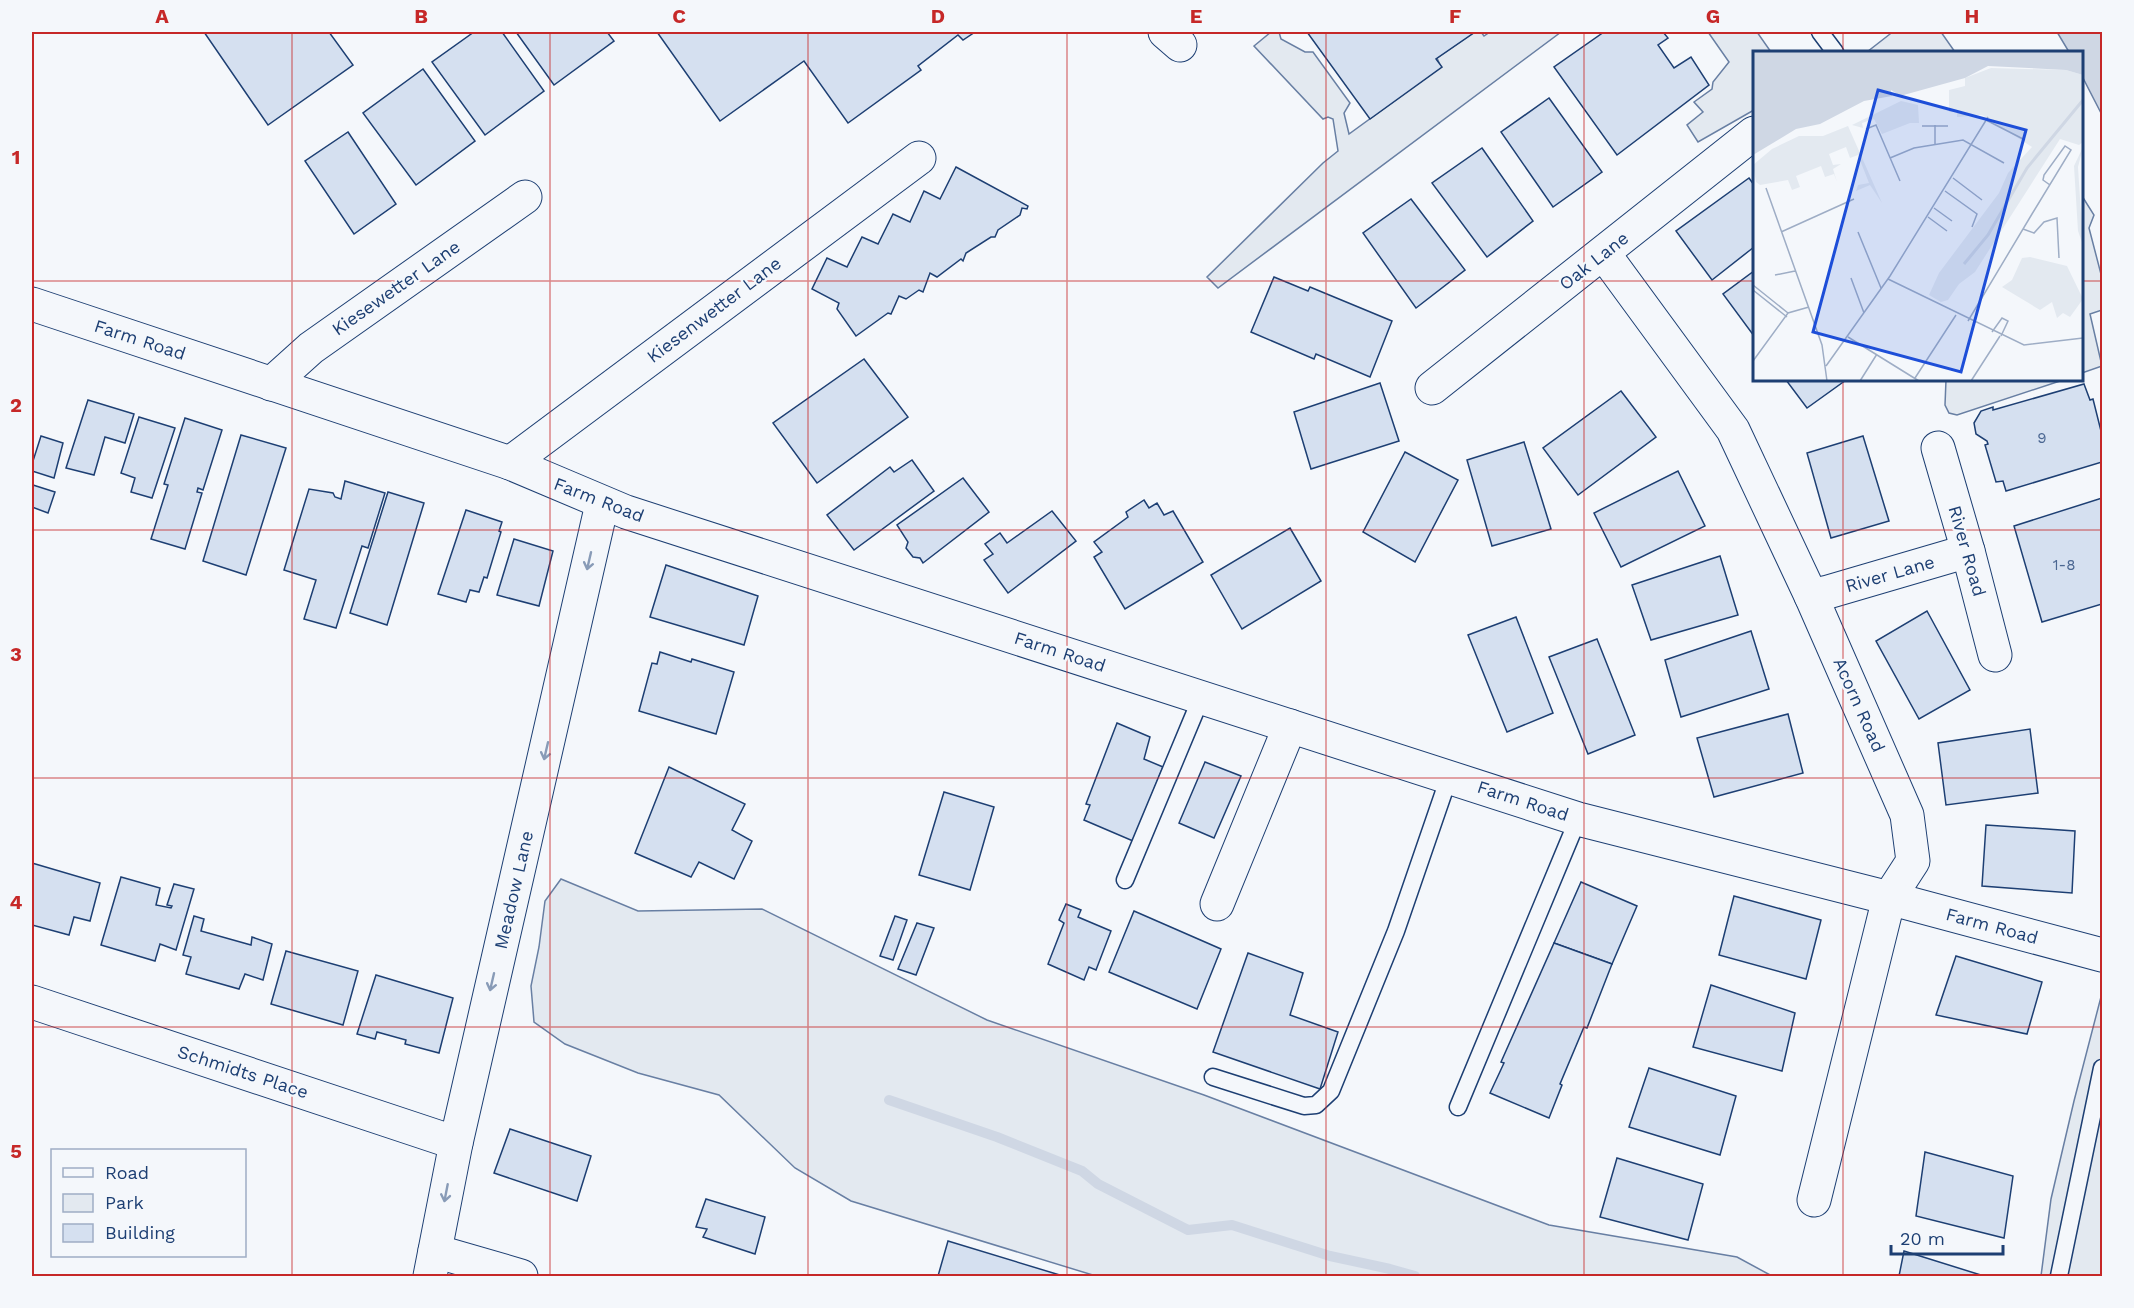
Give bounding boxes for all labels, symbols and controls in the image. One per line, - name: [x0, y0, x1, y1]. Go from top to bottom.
- text: A: [155, 4, 169, 28]
- text: B: [414, 4, 428, 28]
- text: C: [672, 4, 686, 28]
- text: D: [931, 4, 945, 28]
- text: E: [1190, 4, 1202, 28]
- text: F: [1449, 4, 1461, 28]
- text: G: [1706, 4, 1720, 28]
- text: H: [1965, 4, 1979, 28]
- inset map: [1753, 51, 2083, 381]
- text: 1: [12, 145, 20, 169]
- street label: Oak Lane: [1555, 227, 1633, 294]
- street label: Kiesewetter Lane: [328, 236, 464, 340]
- street label: Kiesenwetter Lane: [642, 252, 785, 367]
- street label: Farm Road: [92, 315, 188, 364]
- text: 2: [10, 393, 22, 417]
- house number: 9: [2037, 429, 2047, 447]
- street label: Farm Road: [551, 473, 647, 526]
- street label: River Road: [1945, 503, 1990, 599]
- one-way arrow: [583, 551, 595, 570]
- street label: River Lane: [1843, 551, 1937, 596]
- house number: 1-8: [2053, 556, 2075, 574]
- street label: Farm Road: [1012, 627, 1108, 676]
- text: 3: [10, 642, 22, 666]
- street label: Acorn Road: [1829, 654, 1890, 755]
- one-way arrow: [539, 741, 551, 760]
- street label: Farm Road: [1475, 776, 1571, 825]
- street label: Meadow Lane: [490, 829, 537, 951]
- text: 4: [10, 890, 23, 914]
- street label: Farm Road: [1944, 903, 2041, 948]
- one-way arrow: [486, 972, 498, 991]
- street label: Schmidts Place: [175, 1040, 311, 1103]
- text: 5: [10, 1139, 22, 1163]
- legend: [51, 1149, 246, 1257]
- text: Road: [105, 1162, 149, 1183]
- one-way arrow: [440, 1182, 451, 1202]
- text: Park: [105, 1192, 144, 1213]
- scale bar: [1891, 1218, 2004, 1256]
- text: Building: [105, 1222, 175, 1243]
- text: 20 m: [1900, 1228, 1945, 1249]

